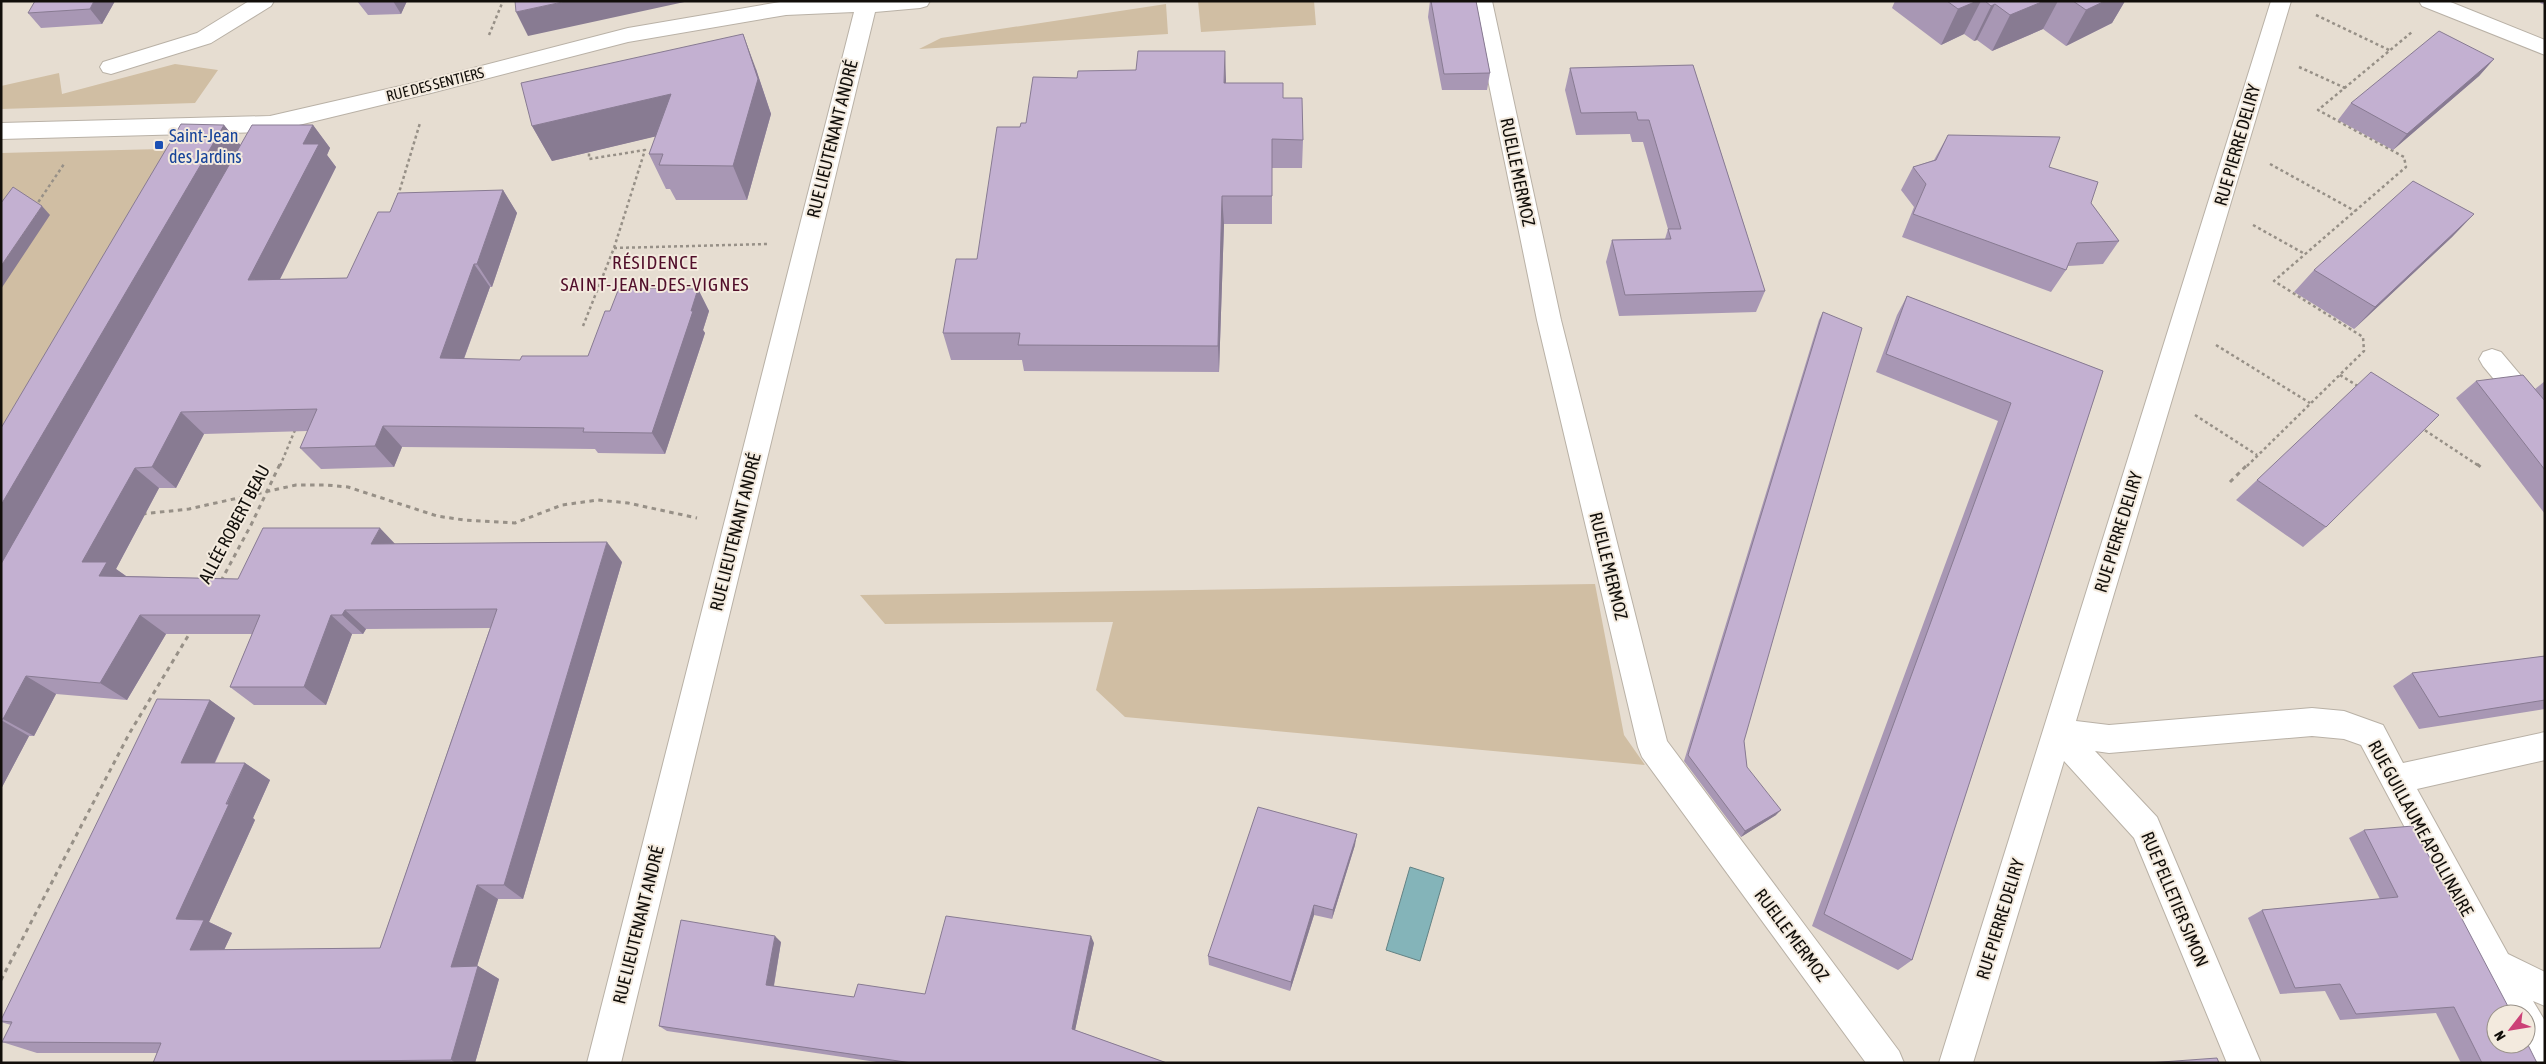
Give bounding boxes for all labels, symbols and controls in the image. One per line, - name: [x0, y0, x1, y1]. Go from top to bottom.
- street label: RUE LIEUTENANT ANDRÉ: [802, 58, 862, 220]
- street label: RUE DES SENTIERS: [384, 64, 486, 104]
- street label: RUE PIERRE DELIRY: [2210, 82, 2264, 208]
- street label: RUELLE MERMOZ: [1496, 116, 1540, 228]
- place label: Saint-Jean des Jardins: [169, 125, 242, 167]
- marker: Saint-Jean des Jardins: [153, 139, 165, 151]
- district label: RÉSIDENCE SAINT-JEAN-DES-VIGNES: [561, 251, 749, 295]
- street label: RUE LIEUTENANT ANDRÉ: [705, 451, 765, 613]
- street label: ALLÉE ROBERT BEAU: [194, 461, 274, 587]
- street label: RUE PIERRE DELIRY: [2090, 469, 2146, 595]
- street label: RUELLE MERMOZ: [1585, 510, 1633, 622]
- street label: RUE GUILLAUME APOLLINAIRE: [2364, 737, 2478, 920]
- street label: RUE PELLETIER SIMON: [2137, 828, 2213, 970]
- street label: RUE LIEUTENANT ANDRÉ: [608, 844, 668, 1006]
- street label: RUE PIERRE DELIRY: [1972, 856, 2028, 982]
- street label: RUELLE MERMOZ: [1750, 885, 1834, 985]
- north arrow: [2486, 1004, 2536, 1054]
- text: N: [2491, 1028, 2509, 1043]

